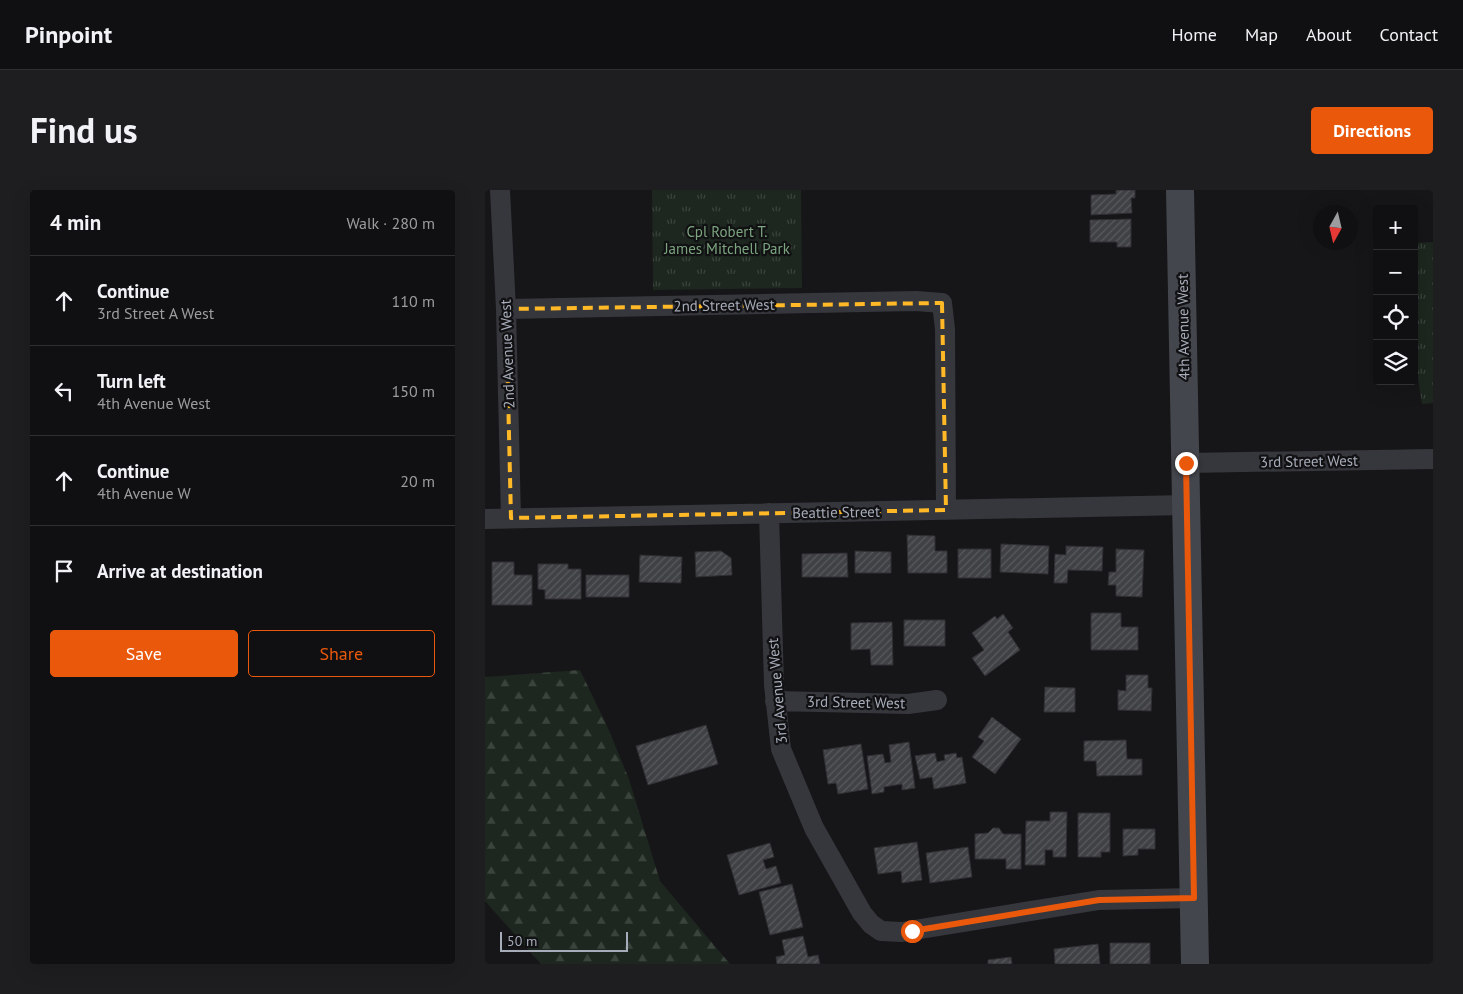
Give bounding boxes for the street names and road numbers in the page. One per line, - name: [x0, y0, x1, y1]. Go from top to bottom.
- street label: 4th Avenue West: [1173, 274, 1193, 380]
- street label: 2nd Street West: [673, 295, 775, 315]
- street label: 2nd Avenue West: [496, 299, 518, 409]
- street label: 3rd Street West: [1260, 451, 1358, 471]
- street label: Beattie Street: [792, 502, 880, 522]
- street label: 3rd Avenue West: [763, 637, 791, 745]
- street label: 3rd Street West: [807, 692, 905, 712]

